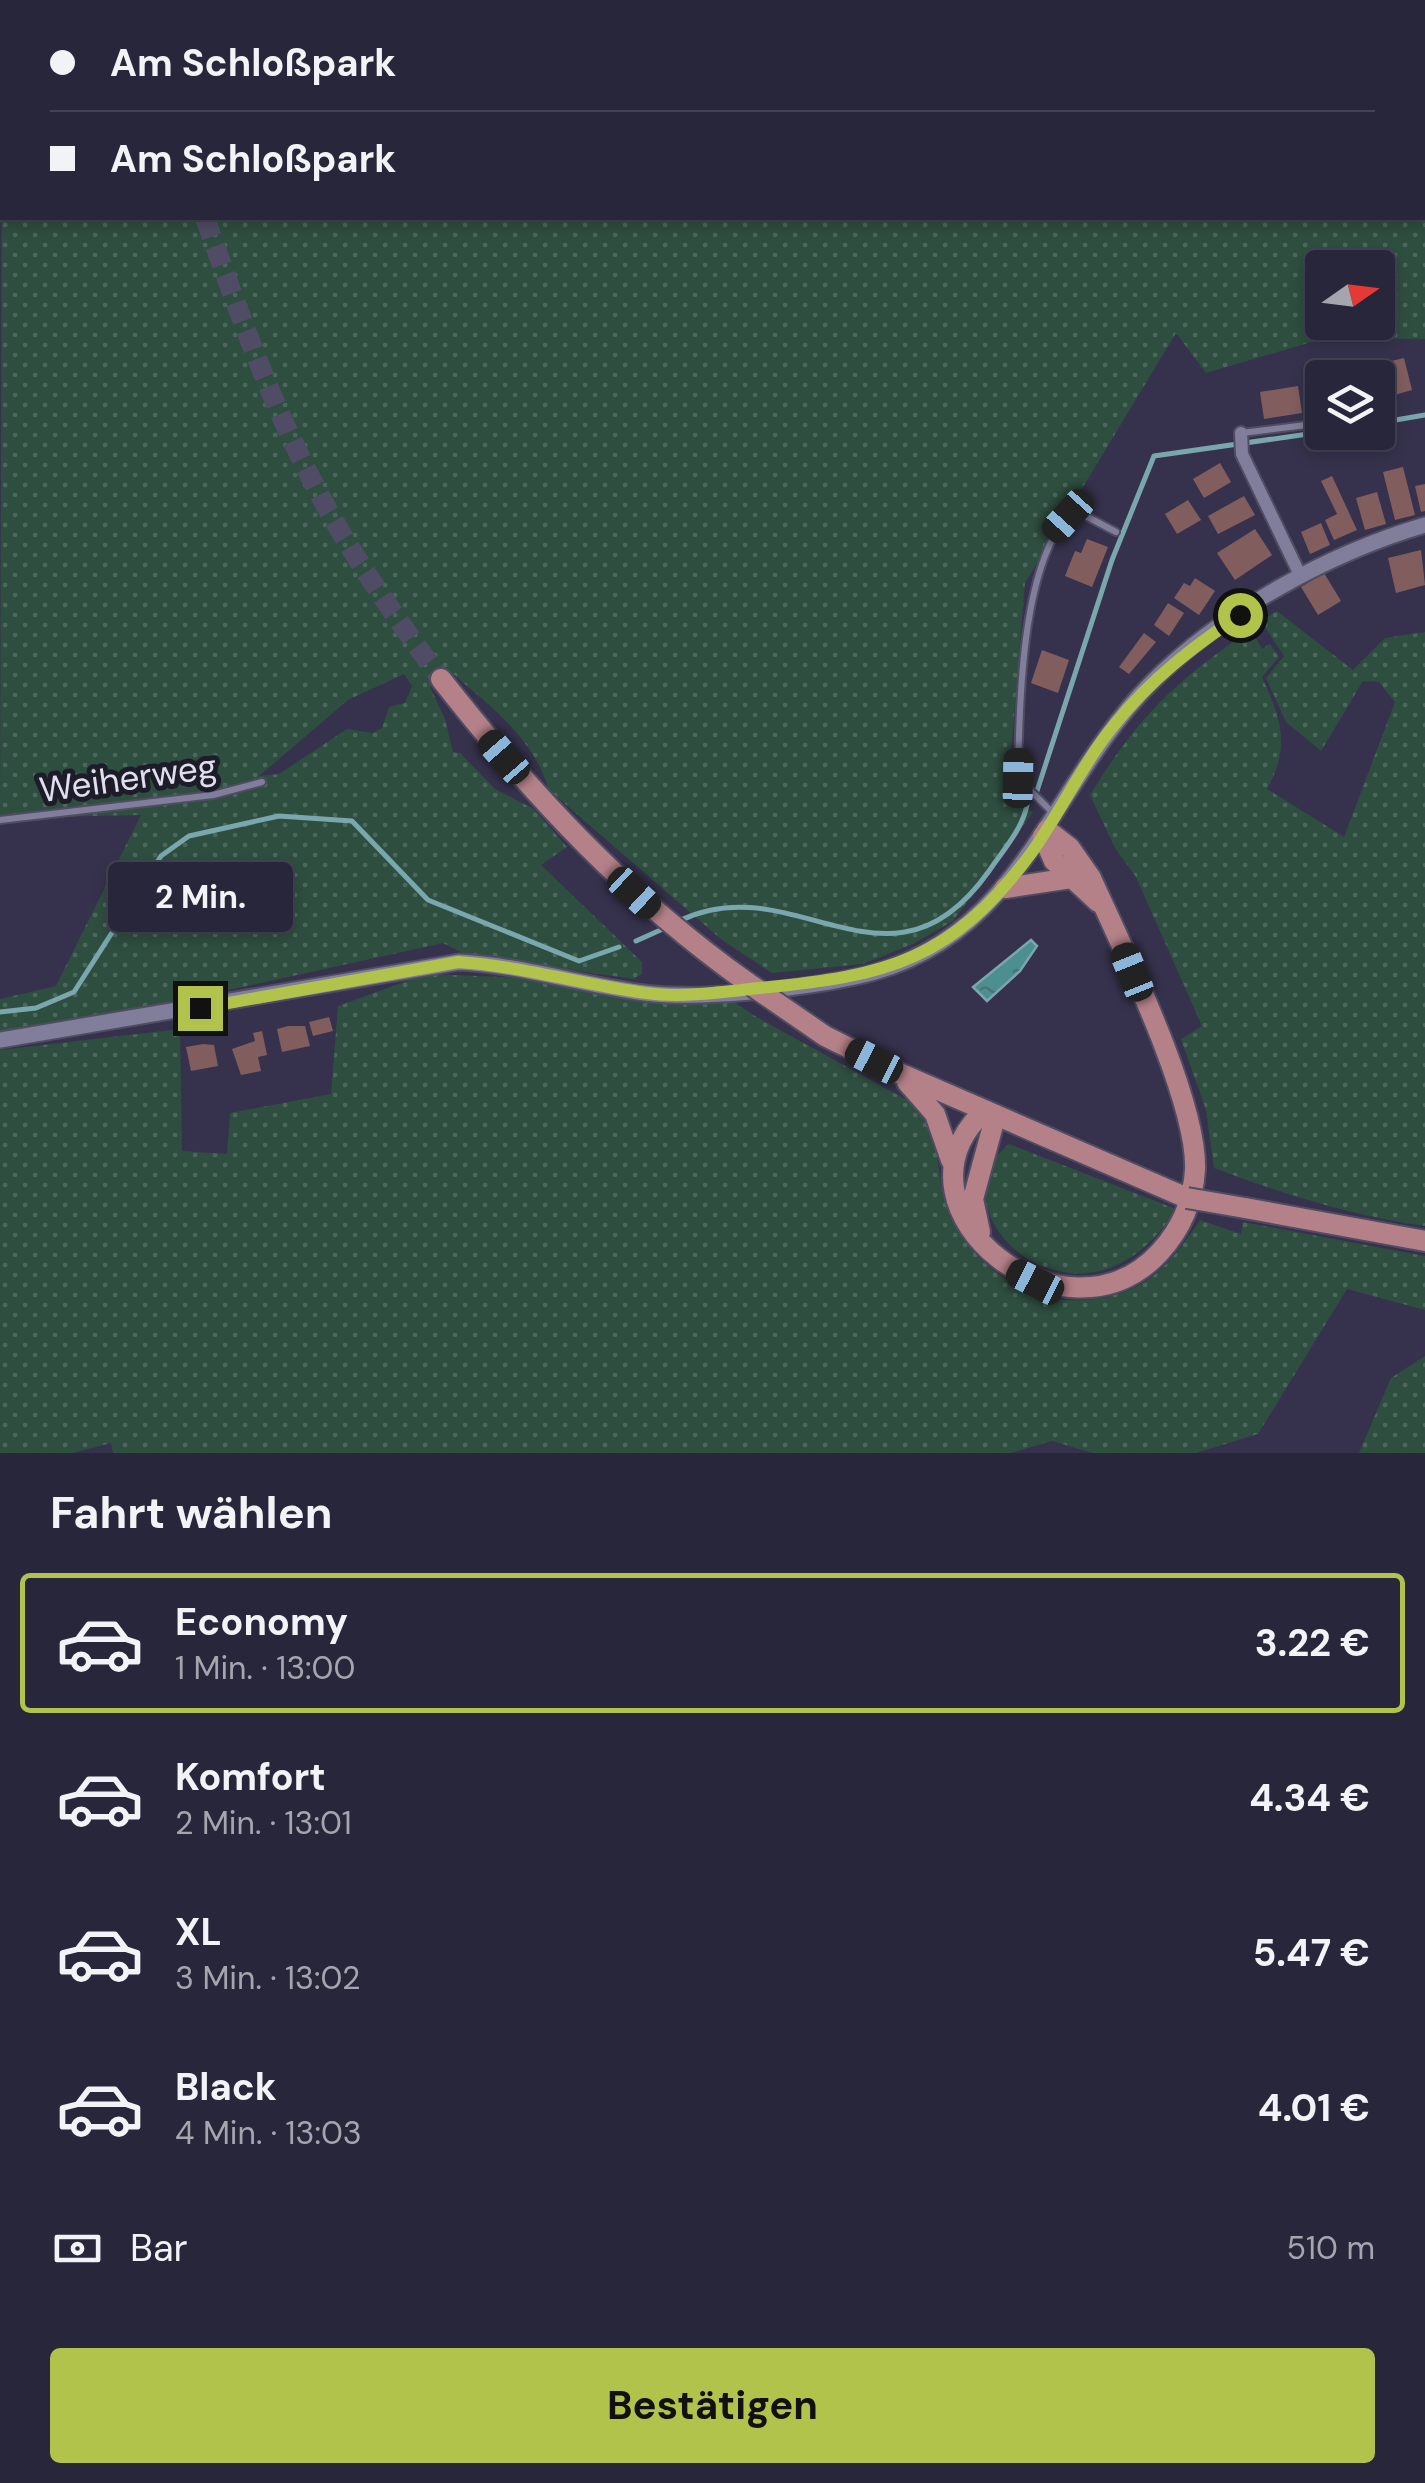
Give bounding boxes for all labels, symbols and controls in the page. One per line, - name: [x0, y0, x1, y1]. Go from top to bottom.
- text: Am Schloßpark: [110, 38, 396, 88]
- text: Am Schloßpark: [110, 134, 396, 184]
- north arrow: [1305, 250, 1395, 340]
- map controls: [1305, 250, 1395, 450]
- button: layers: [1305, 360, 1395, 450]
- car: [1037, 484, 1099, 548]
- route start: [1218, 593, 1263, 638]
- car: [473, 725, 535, 789]
- street label: Weiherweg: [36, 743, 220, 813]
- car: [1002, 748, 1034, 808]
- car: [602, 862, 666, 924]
- callout: 2 Min.: [108, 863, 292, 933]
- text: 2 Min.: [155, 876, 246, 918]
- car: [1107, 939, 1157, 1005]
- route end: [178, 986, 223, 1031]
- car: [840, 1034, 908, 1088]
- car: [1001, 1255, 1069, 1309]
- text: Fahrt wählen: [50, 1483, 332, 1542]
- text: Economy: [175, 1597, 348, 1647]
- icon: car: [55, 1598, 145, 1688]
- text: 3.22 €: [1255, 1618, 1370, 1668]
- text: 1 Min. · 13:00: [175, 1647, 355, 1689]
- text: Komfort: [175, 1752, 326, 1802]
- icon: car: [55, 1753, 145, 1843]
- text: 4.34 €: [1249, 1773, 1370, 1823]
- text: 2 Min. · 13:01: [175, 1802, 352, 1844]
- text: XL: [175, 1907, 222, 1957]
- icon: car: [55, 1908, 145, 1998]
- text: 5.47 €: [1253, 1928, 1370, 1978]
- text: 3 Min. · 13:02: [175, 1957, 360, 1999]
- text: Black: [175, 2062, 277, 2112]
- icon: car: [55, 2063, 145, 2153]
- text: 4.01 €: [1258, 2083, 1370, 2133]
- text: 4 Min. · 13:03: [175, 2112, 362, 2154]
- icon: cash: [50, 2221, 105, 2276]
- text: Bar: [130, 2223, 188, 2273]
- text: 510 m: [1287, 2227, 1375, 2269]
- button: Bestätigen: [50, 2348, 1375, 2463]

